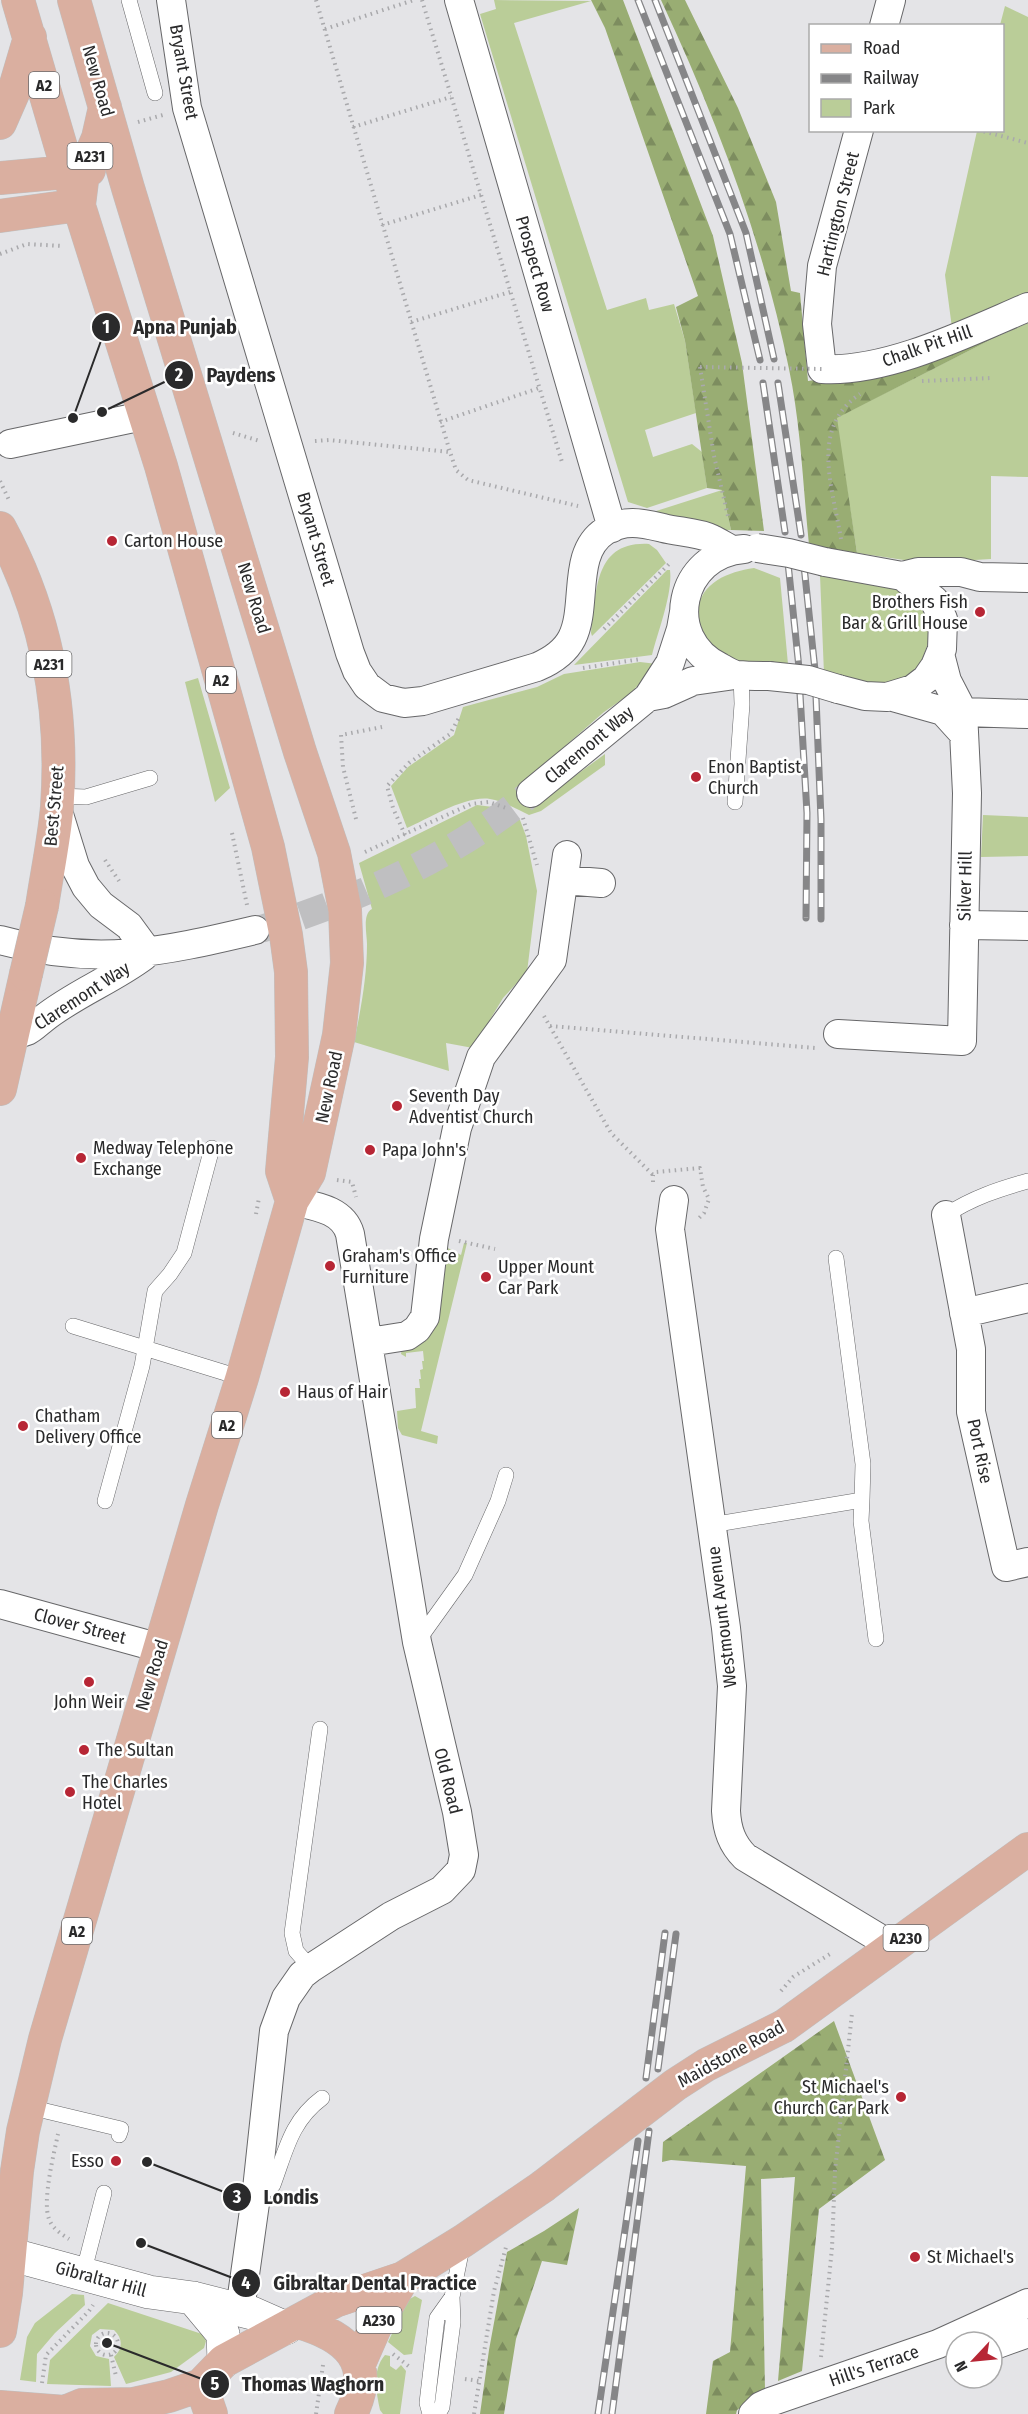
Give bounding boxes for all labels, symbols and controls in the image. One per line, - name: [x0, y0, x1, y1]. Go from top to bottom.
- street label: Bryant Street: [165, 23, 203, 122]
- legend: [809, 24, 1004, 132]
- text: Road: [863, 37, 900, 59]
- street label: New Road: [77, 43, 119, 119]
- text: Railway: [863, 67, 919, 89]
- road number: A2: [29, 72, 59, 98]
- text: Park: [863, 97, 896, 119]
- road number: A231: [68, 143, 112, 169]
- street label: Hartington Street: [812, 149, 864, 278]
- street label: Prospect Row: [511, 213, 559, 315]
- callout: Apna Punjab: [91, 308, 249, 346]
- text: Apna Punjab: [132, 315, 237, 339]
- text: 1: [102, 316, 110, 338]
- street label: Chalk Pit Hill: [879, 320, 975, 372]
- callout: Paydens: [164, 356, 287, 394]
- text: Paydens: [206, 363, 276, 387]
- text: 2: [174, 364, 183, 386]
- street label: Bryant Street: [292, 490, 340, 589]
- place label: Carton House: [124, 530, 223, 552]
- marker: Carton House: [105, 534, 119, 548]
- street label: New Road: [233, 560, 275, 636]
- place label: Brothers Fish Bar & Grill House: [841, 591, 968, 634]
- marker: Brothers Fish Bar & Grill House: [973, 605, 987, 619]
- road number: A231: [26, 651, 72, 677]
- road number: A2: [206, 667, 236, 693]
- street label: Claremont Way: [540, 701, 638, 789]
- place label: Enon Baptist Church: [708, 756, 801, 799]
- street label: Best Street: [40, 765, 68, 847]
- marker: Enon Baptist Church: [689, 770, 703, 784]
- street label: Silver Hill: [953, 850, 977, 921]
- street label: Claremont Way: [30, 957, 134, 1035]
- street label: New Road: [311, 1049, 347, 1125]
- place label: Seventh Day Adventist Church: [409, 1085, 534, 1128]
- marker: Seventh Day Adventist Church: [390, 1099, 404, 1113]
- place label: Medway Telephone Exchange: [93, 1137, 234, 1180]
- place label: Papa John's: [382, 1139, 466, 1161]
- marker: Papa John's: [363, 1143, 377, 1157]
- marker: Medway Telephone Exchange: [74, 1151, 88, 1165]
- place label: Graham's Office Furniture: [342, 1245, 457, 1288]
- place label: Upper Mount Car Park: [498, 1256, 594, 1299]
- marker: Graham's Office Furniture: [323, 1259, 337, 1273]
- marker: Upper Mount Car Park: [479, 1270, 493, 1284]
- place label: Haus of Hair: [297, 1381, 389, 1403]
- marker: Haus of Hair: [278, 1385, 292, 1399]
- place label: Chatham Delivery Office: [35, 1405, 142, 1448]
- road number: A2: [212, 1412, 242, 1438]
- street label: Port Rise: [962, 1417, 998, 1486]
- marker: Chatham Delivery Office: [16, 1419, 30, 1433]
- street label: Westmount Avenue: [702, 1545, 742, 1689]
- street label: Clover Street: [31, 1603, 129, 1649]
- street label: New Road: [131, 1637, 173, 1713]
- marker: John Weir: [82, 1675, 96, 1689]
- place label: John Weir: [54, 1691, 125, 1713]
- place label: The Sultan: [96, 1739, 174, 1761]
- marker: The Sultan: [77, 1743, 91, 1757]
- street label: Old Road: [429, 1746, 467, 1816]
- place label: The Charles Hotel: [82, 1771, 168, 1814]
- marker: The Charles Hotel: [63, 1785, 77, 1799]
- road number: A2: [62, 1918, 92, 1944]
- road number: A230: [884, 1925, 928, 1951]
- street label: Maidstone Road: [674, 2016, 788, 2092]
- place label: St Michael's Church Car Park: [774, 2076, 890, 2119]
- marker: St Michael's Church Car Park: [894, 2090, 908, 2104]
- place label: Esso: [71, 2150, 104, 2172]
- marker: Esso: [109, 2154, 123, 2168]
- callout: Londis: [222, 2178, 331, 2216]
- text: Londis: [264, 2185, 319, 2209]
- text: 3: [232, 2186, 242, 2208]
- place label: St Michael's: [927, 2246, 1014, 2268]
- marker: St Michael's: [908, 2250, 922, 2264]
- street label: Gibraltar Hill: [53, 2256, 149, 2302]
- callout: Gibraltar Dental Practice: [231, 2264, 489, 2302]
- text: Gibraltar Dental Practice: [273, 2271, 477, 2295]
- text: 4: [241, 2272, 251, 2294]
- road number: A230: [356, 2307, 401, 2333]
- north arrow: [944, 2330, 1004, 2390]
- street label: Hill's Terrace: [826, 2340, 922, 2392]
- text: N: [950, 2358, 972, 2375]
- callout: Thomas Waghorn: [200, 2365, 396, 2403]
- text: Thomas Waghorn: [242, 2372, 384, 2396]
- text: 5: [211, 2373, 220, 2395]

